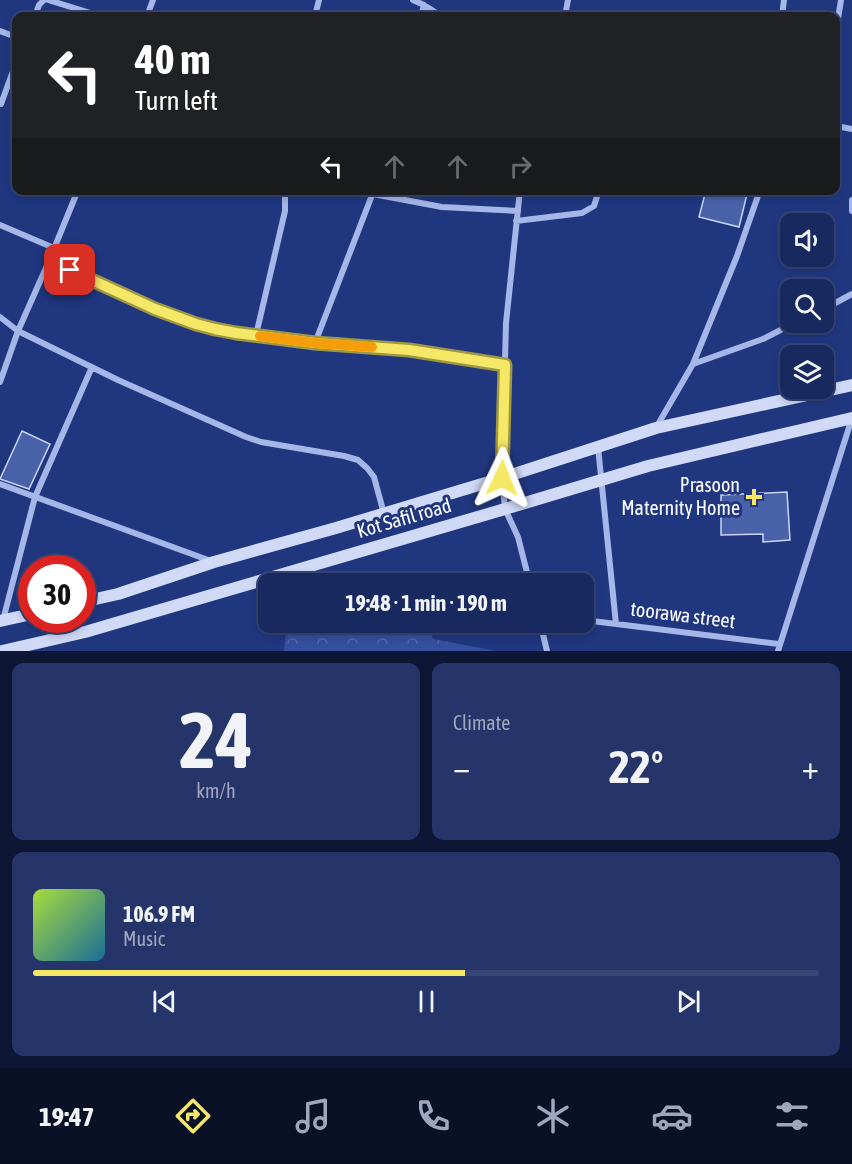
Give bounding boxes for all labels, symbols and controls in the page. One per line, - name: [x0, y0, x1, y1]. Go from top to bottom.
- text: 40 m: [135, 35, 210, 83]
- icon: left: [36, 36, 114, 114]
- text: Turn left: [135, 85, 218, 116]
- icon: left: [315, 150, 348, 183]
- icon: ahead: [378, 150, 411, 183]
- icon: ahead: [441, 150, 474, 183]
- icon: right: [504, 150, 537, 183]
- map controls: [780, 213, 834, 399]
- button: sound: [780, 213, 834, 267]
- pin: [44, 244, 95, 295]
- icon: arrive: [53, 253, 86, 286]
- button: search: [780, 279, 834, 333]
- button: layers: [780, 345, 834, 399]
- position arrow: [470, 446, 534, 510]
- place label: Prasoon Maternity Home: [621, 473, 740, 519]
- marker: Prasoon Maternity Home: [745, 488, 763, 506]
- street label: Kot Safil road: [354, 493, 454, 542]
- speed limit sign: 30: [18, 555, 96, 633]
- text: 19:48 · 1 min · 190 m: [345, 590, 507, 616]
- street label: toorawa street: [629, 597, 737, 632]
- text: 24: [179, 695, 253, 785]
- text: Climate: [453, 711, 510, 734]
- text: 22°: [609, 741, 663, 793]
- text: −: [453, 748, 470, 786]
- text: +: [802, 748, 819, 786]
- text: km/h: [196, 779, 236, 802]
- text: 106.9 FM: [123, 901, 195, 927]
- text: Music: [123, 927, 165, 950]
- icon: previous: [148, 985, 181, 1018]
- icon: pause: [410, 985, 443, 1018]
- icon: next: [672, 985, 705, 1018]
- icon: directions: [172, 1095, 214, 1137]
- icon: music: [292, 1095, 334, 1137]
- icon: phone: [412, 1095, 454, 1137]
- icon: climate: [532, 1095, 574, 1137]
- icon: car: [651, 1095, 693, 1137]
- icon: filters: [771, 1095, 813, 1137]
- text: 19:47: [39, 1101, 94, 1132]

